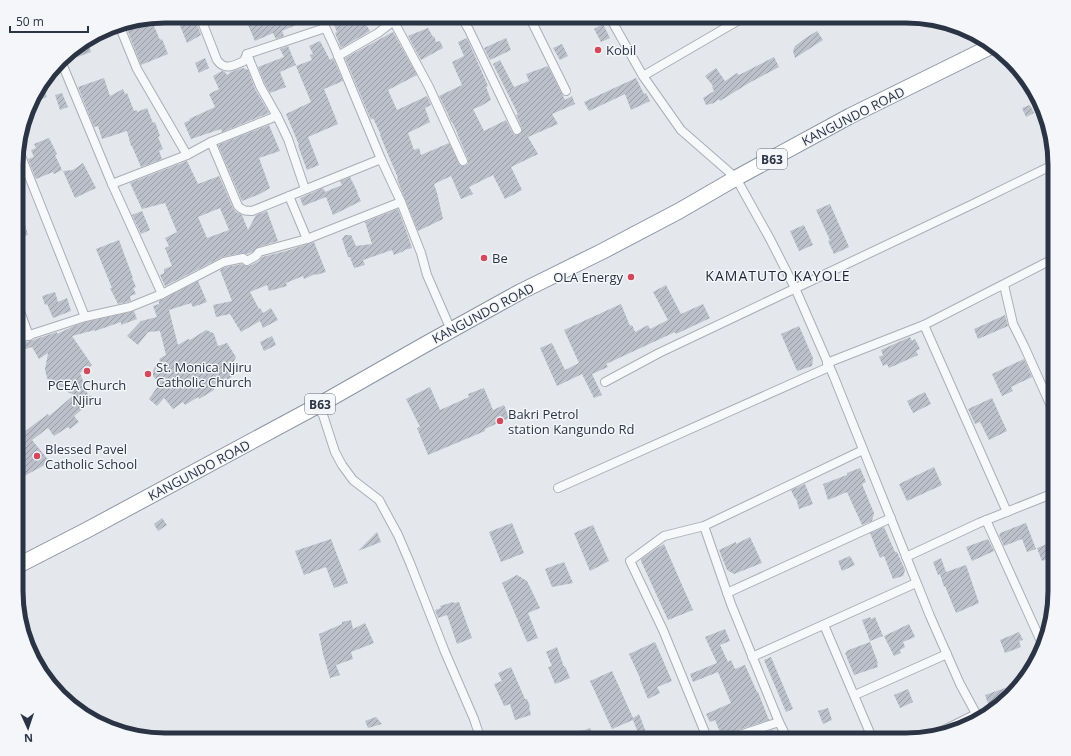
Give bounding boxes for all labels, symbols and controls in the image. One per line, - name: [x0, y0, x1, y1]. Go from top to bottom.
- scale bar: [10, 8, 88, 34]
- text: 50 m: [16, 13, 44, 30]
- place label: Kobil: [606, 41, 636, 59]
- marker: Kobil: [593, 45, 603, 55]
- street label: KANGUNDO ROAD: [798, 82, 908, 150]
- road number: B63: [757, 149, 787, 169]
- place label: Be: [492, 249, 508, 267]
- marker: Be: [479, 253, 489, 263]
- district label: KAMATUTO KAYOLE: [705, 266, 851, 285]
- place label: OLA Energy: [553, 268, 623, 286]
- marker: OLA Energy: [626, 272, 636, 282]
- street label: KANGUNDO ROAD: [429, 278, 537, 348]
- place label: St. Monica Njiru Catholic Church: [156, 358, 252, 391]
- marker: PCEA Church Njiru: [82, 366, 92, 376]
- marker: St. Monica Njiru Catholic Church: [143, 369, 153, 379]
- place label: PCEA Church Njiru: [48, 376, 126, 409]
- road number: B63: [305, 394, 335, 414]
- place label: Bakri Petrol station Kangundo Rd: [508, 405, 634, 438]
- marker: Bakri Petrol station Kangundo Rd: [495, 416, 505, 426]
- street label: KANGUNDO ROAD: [145, 435, 253, 505]
- place label: Blessed Pavel Catholic School: [45, 440, 137, 473]
- marker: Blessed Pavel Catholic School: [32, 451, 42, 461]
- north arrow: [8, 708, 48, 748]
- text: N: [24, 731, 33, 746]

